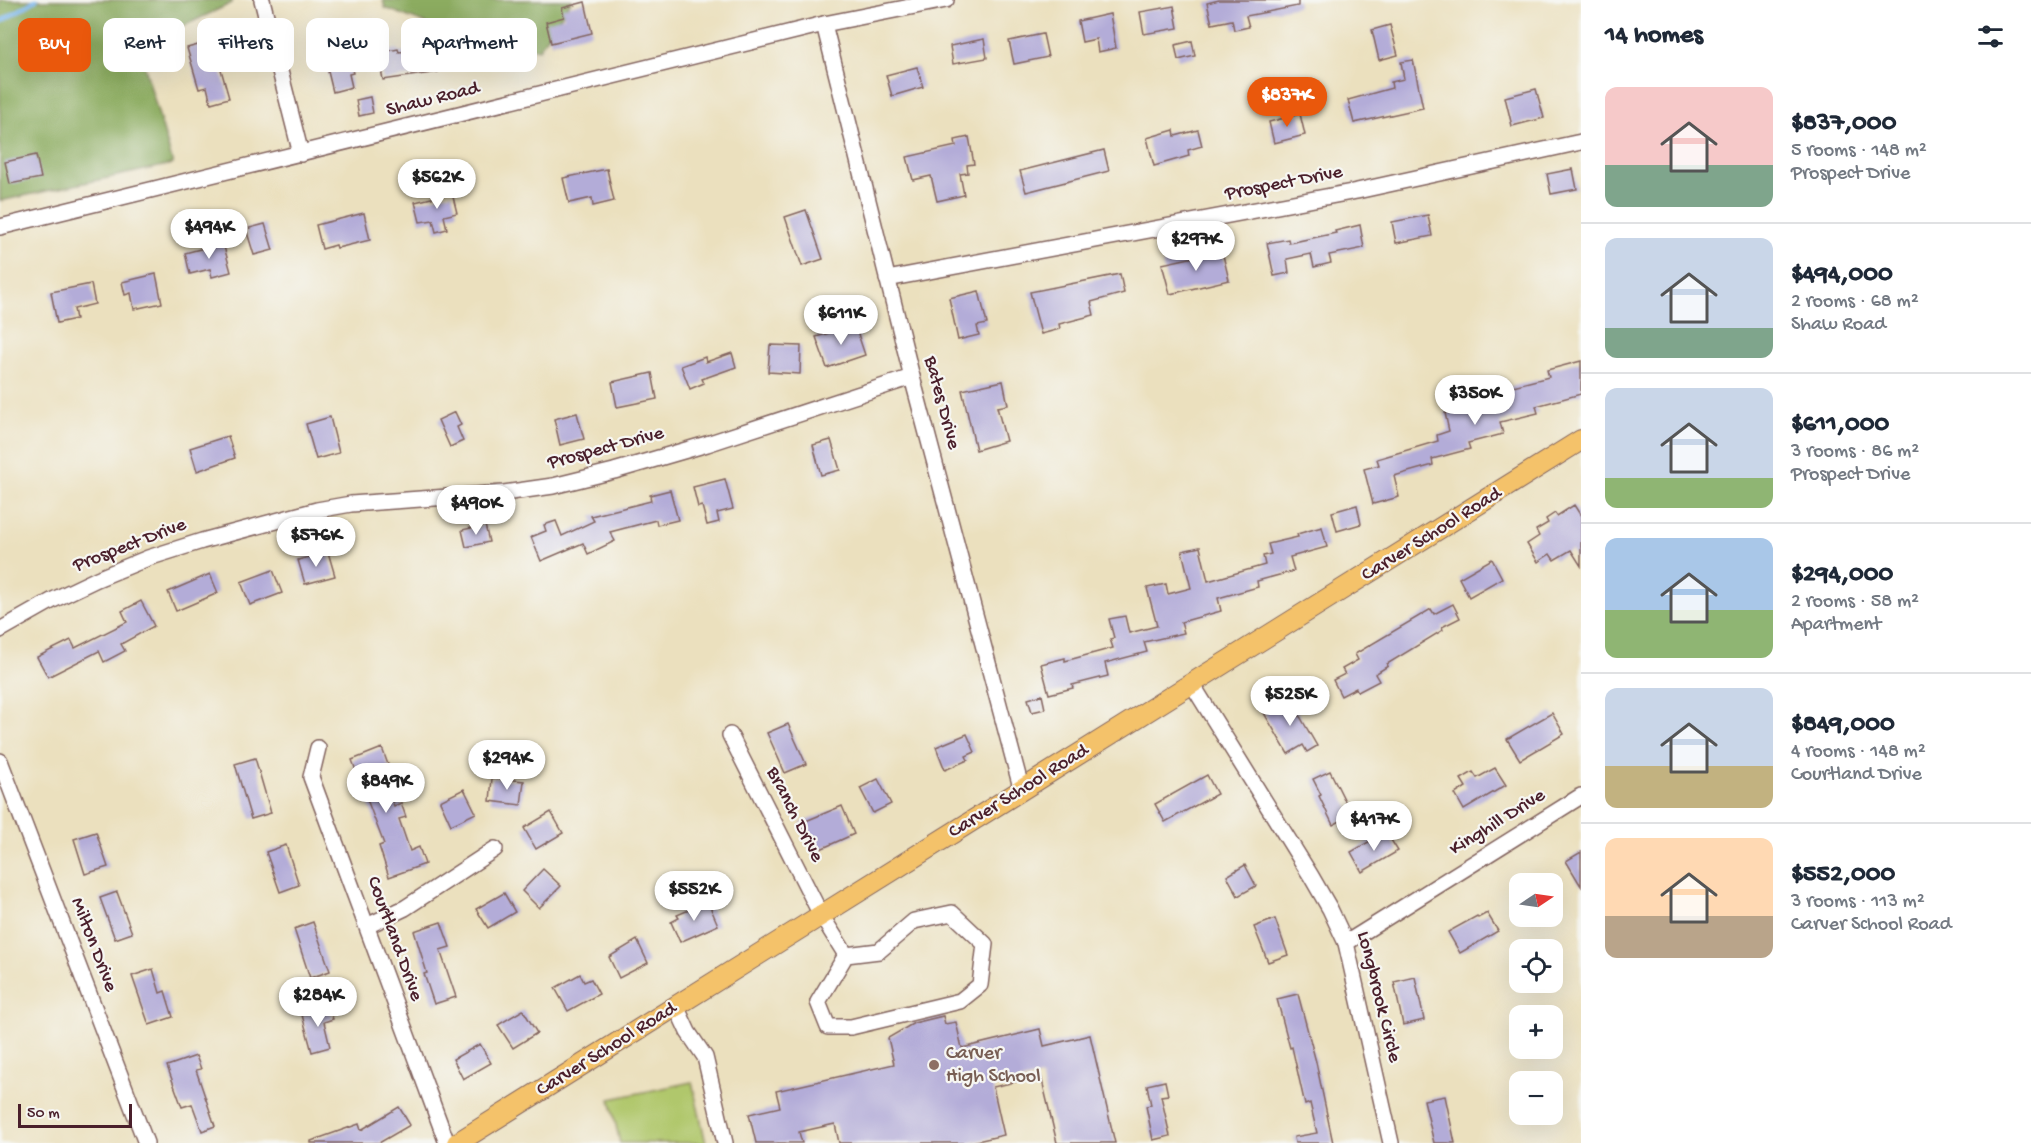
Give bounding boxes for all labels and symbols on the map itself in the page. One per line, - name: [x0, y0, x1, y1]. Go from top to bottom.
- street label: Shaw Road: [384, 77, 484, 123]
- pin: $837K: [1245, 77, 1329, 128]
- pin: $562K: [395, 159, 479, 210]
- street label: Prospect Drive: [1222, 161, 1345, 207]
- pin: $494K: [167, 209, 251, 260]
- pin: $297K: [1154, 221, 1238, 272]
- pin: $611K: [799, 295, 883, 346]
- street label: Bates Drive: [917, 353, 965, 453]
- pin: $350K: [1433, 375, 1517, 426]
- street label: Prospect Drive: [544, 422, 667, 476]
- street label: Carver School Road: [1358, 482, 1508, 587]
- pin: $490K: [434, 485, 518, 536]
- street label: Prospect Drive: [69, 514, 190, 578]
- pin: $576K: [274, 517, 358, 568]
- pin: $525K: [1248, 676, 1332, 727]
- street label: Carver School Road: [945, 739, 1095, 844]
- pin: $294K: [465, 740, 549, 791]
- pin: $849K: [344, 763, 428, 814]
- street label: Branch Drive: [760, 763, 828, 867]
- street label: Kinghill Drive: [1446, 784, 1551, 861]
- pin: $417K: [1332, 801, 1416, 852]
- pin: $552K: [652, 871, 736, 922]
- north arrow: [1509, 873, 1563, 927]
- street label: Courtland Drive: [361, 874, 427, 1005]
- street label: Milton Drive: [65, 895, 122, 996]
- street label: Longbrook Circle: [1351, 929, 1406, 1066]
- pin: $284K: [276, 977, 360, 1028]
- street label: Carver School Road: [533, 997, 683, 1102]
- place label: Carver High School: [946, 1043, 1041, 1089]
- marker: Carver High School: [927, 1058, 941, 1072]
- scale bar: [18, 1101, 132, 1128]

